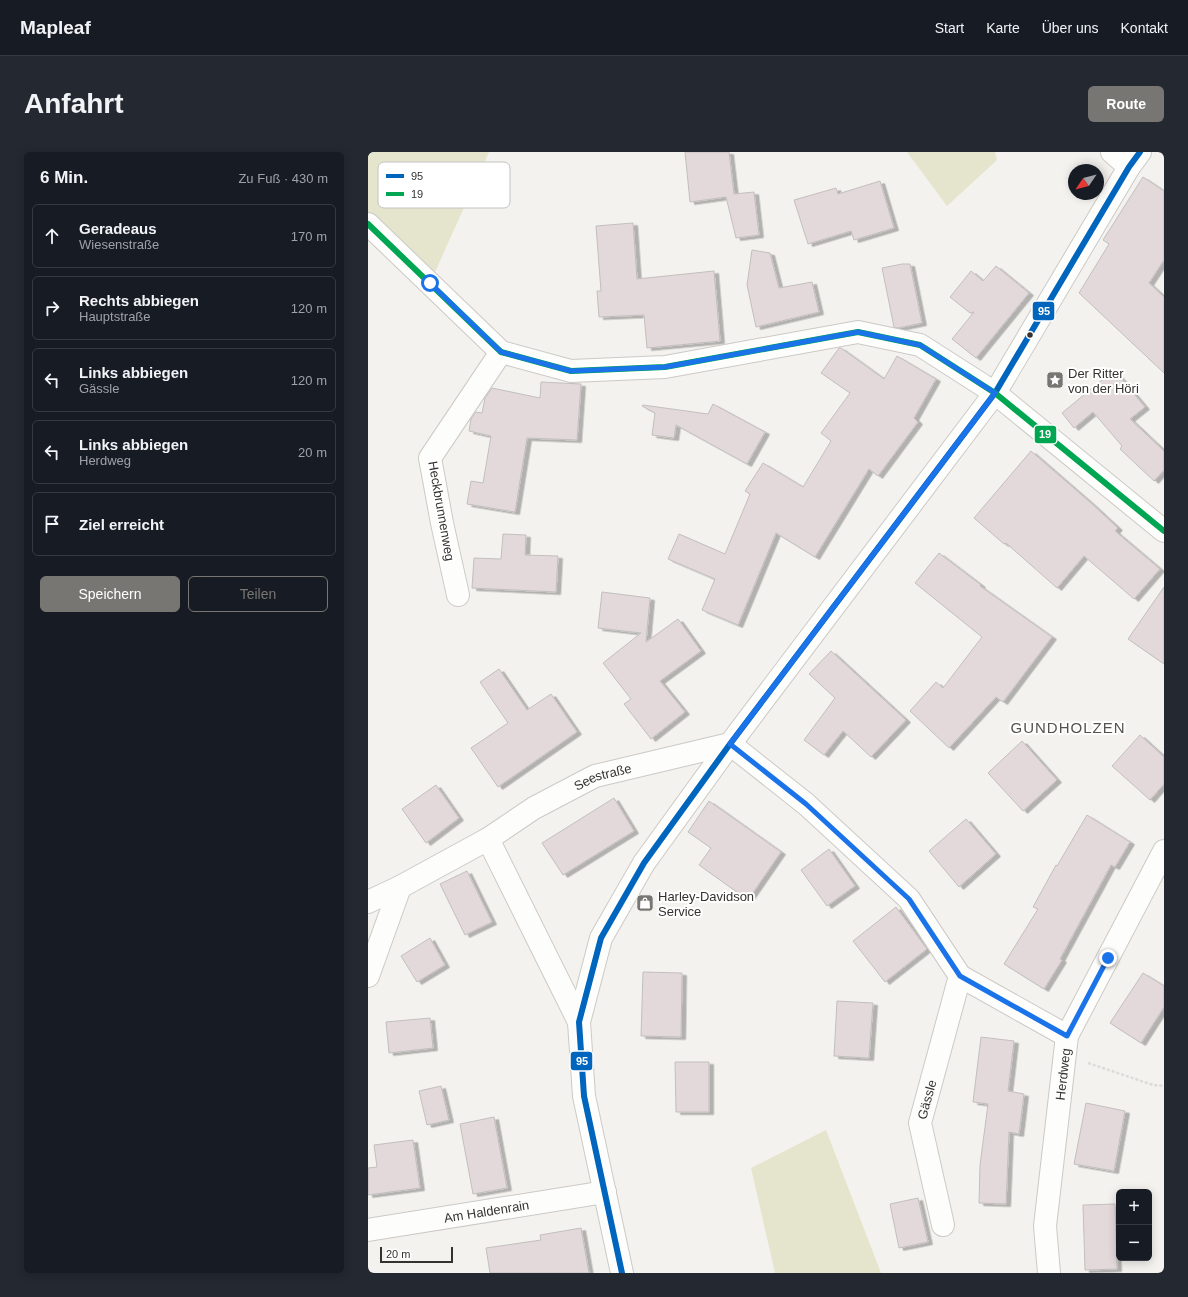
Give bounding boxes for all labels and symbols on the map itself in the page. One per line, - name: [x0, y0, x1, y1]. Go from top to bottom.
- legend: [378, 162, 510, 208]
- north arrow: [1068, 164, 1104, 200]
- text: 95: [411, 170, 423, 182]
- text: 19: [411, 188, 423, 200]
- route start: [421, 274, 439, 292]
- line badge: 95: [1032, 301, 1055, 321]
- text: 95: [1038, 305, 1050, 317]
- unlabelled marker: [1025, 330, 1035, 340]
- place label: Der Ritter von der Höri: [1068, 366, 1139, 396]
- place icon: Der Ritter von der Höri: [1045, 370, 1065, 390]
- line badge: 19: [1034, 425, 1057, 444]
- text: 19: [1039, 428, 1051, 440]
- street label: Heckbrunnenweg: [425, 460, 458, 562]
- district label: GUNDHOLZEN: [1010, 719, 1126, 736]
- street label: Seestraße: [571, 761, 633, 794]
- place label: Harley-Davidson Service: [658, 889, 754, 919]
- shop icon: Harley-Davidson Service: [635, 893, 655, 913]
- route end: [1099, 949, 1117, 967]
- street label: Herdweg: [1053, 1048, 1074, 1101]
- line badge: 95: [570, 1051, 593, 1071]
- text: 95: [576, 1055, 588, 1067]
- street label: Gässle: [914, 1078, 939, 1121]
- street label: Am Haldenrain: [443, 1197, 530, 1226]
- scale bar: [380, 1245, 453, 1264]

